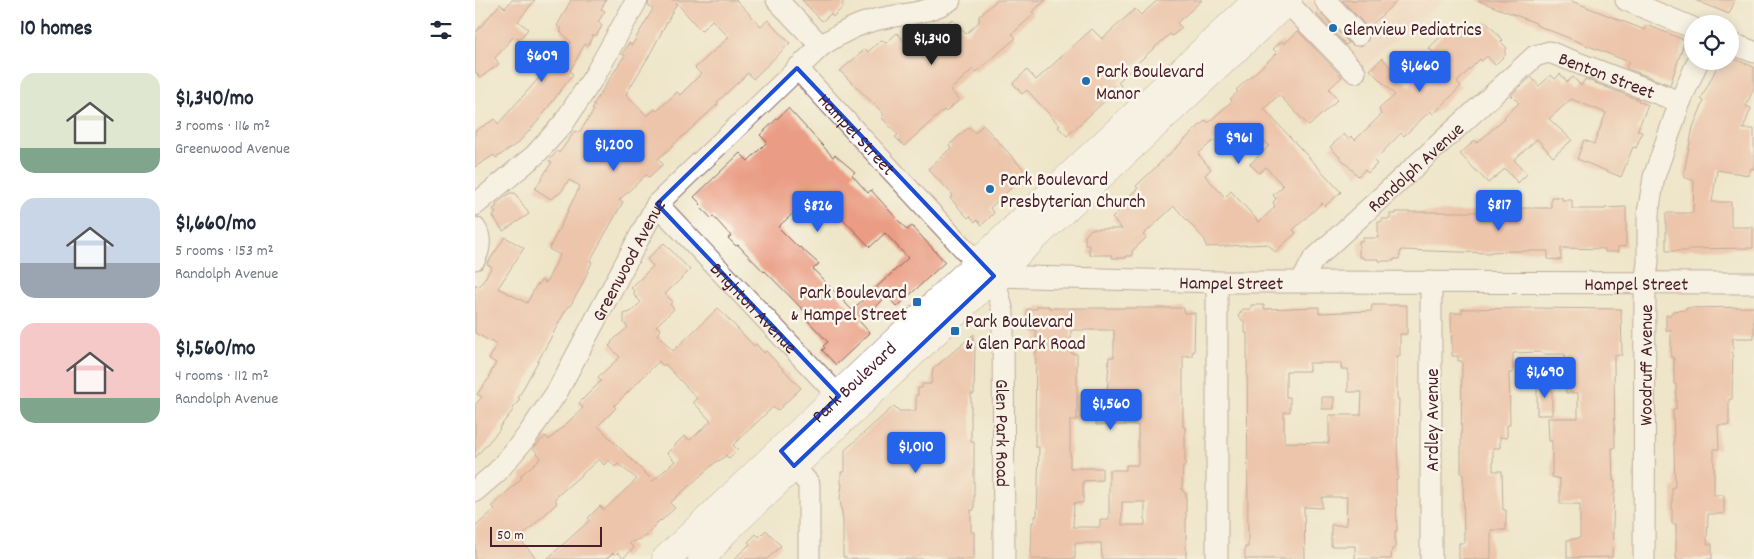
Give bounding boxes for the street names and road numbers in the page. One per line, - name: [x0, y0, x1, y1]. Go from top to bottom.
- street label: Benton Street: [1554, 47, 1658, 108]
- street label: Hampel Street: [810, 88, 900, 183]
- street label: Randolph Avenue: [1363, 118, 1472, 220]
- street label: Greenwood Avenue: [587, 192, 673, 327]
- street label: Brighton Avenue: [702, 258, 802, 361]
- street label: Hampel Street: [1179, 271, 1283, 299]
- street label: Hampel Street: [1584, 273, 1688, 300]
- street label: Woodruff Avenue: [1634, 304, 1662, 426]
- street label: Park Boulevard: [807, 337, 904, 431]
- street label: Ardley Avenue: [1421, 368, 1448, 472]
- street label: Glen Park Road: [986, 379, 1014, 487]

